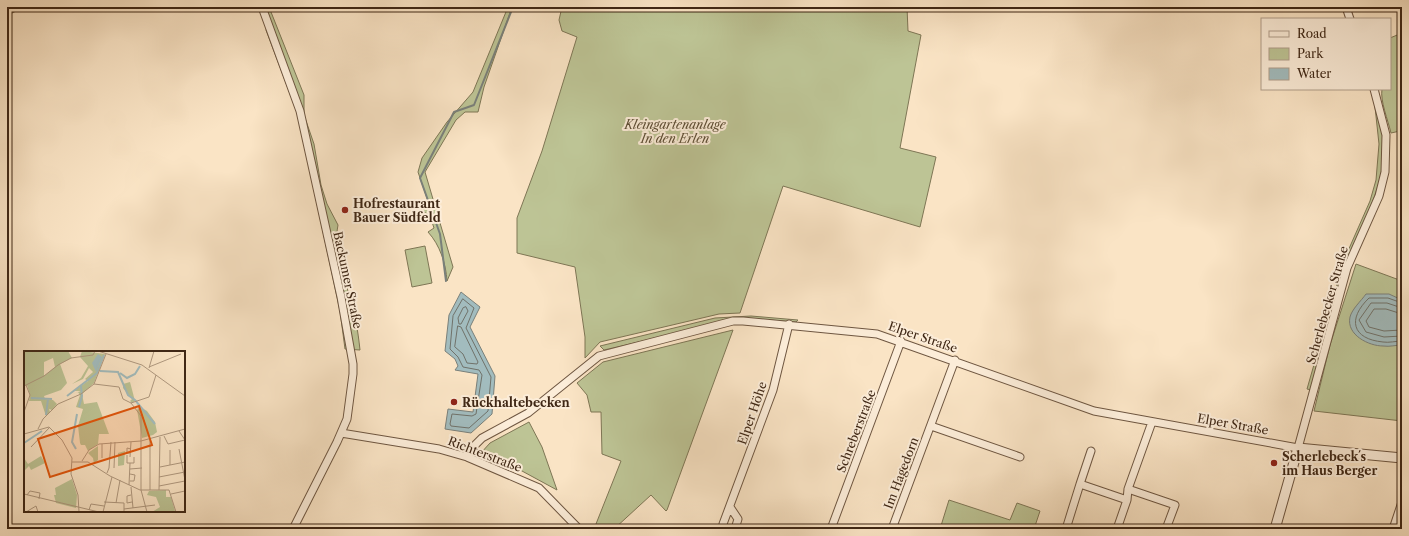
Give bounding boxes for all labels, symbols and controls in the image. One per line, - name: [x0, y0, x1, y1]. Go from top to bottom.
- legend: [1261, 18, 1391, 90]
- text: Road: [1297, 26, 1327, 41]
- text: Park: [1297, 46, 1324, 61]
- text: Water: [1296, 66, 1331, 81]
- park label: Kleingartenanlage In den Erlen: [623, 117, 727, 146]
- place label: Hofrestaurant Bauer Südfeld: [353, 196, 441, 225]
- marker: Hofrestaurant Bauer Südfeld: [340, 205, 350, 215]
- street label: Backumer Straße: [330, 230, 366, 330]
- street label: Scherlebecker Straße: [1303, 244, 1351, 366]
- street label: Elper Straße: [887, 318, 960, 356]
- inset map: [24, 351, 185, 512]
- street label: Elper Höhe: [734, 379, 770, 446]
- street label: Schreberstraße: [833, 387, 879, 474]
- place label: Rückhaltebecken: [462, 395, 570, 410]
- marker: Rückhaltebecken: [449, 397, 459, 407]
- street label: Elper Straße: [1196, 410, 1270, 438]
- street label: Richterstraße: [446, 433, 524, 475]
- street label: Im Hagedorn: [880, 435, 922, 511]
- place label: Scherlebeck´s im Haus Berger: [1282, 449, 1377, 478]
- marker: Scherlebeck´s im Haus Berger: [1269, 458, 1279, 468]

